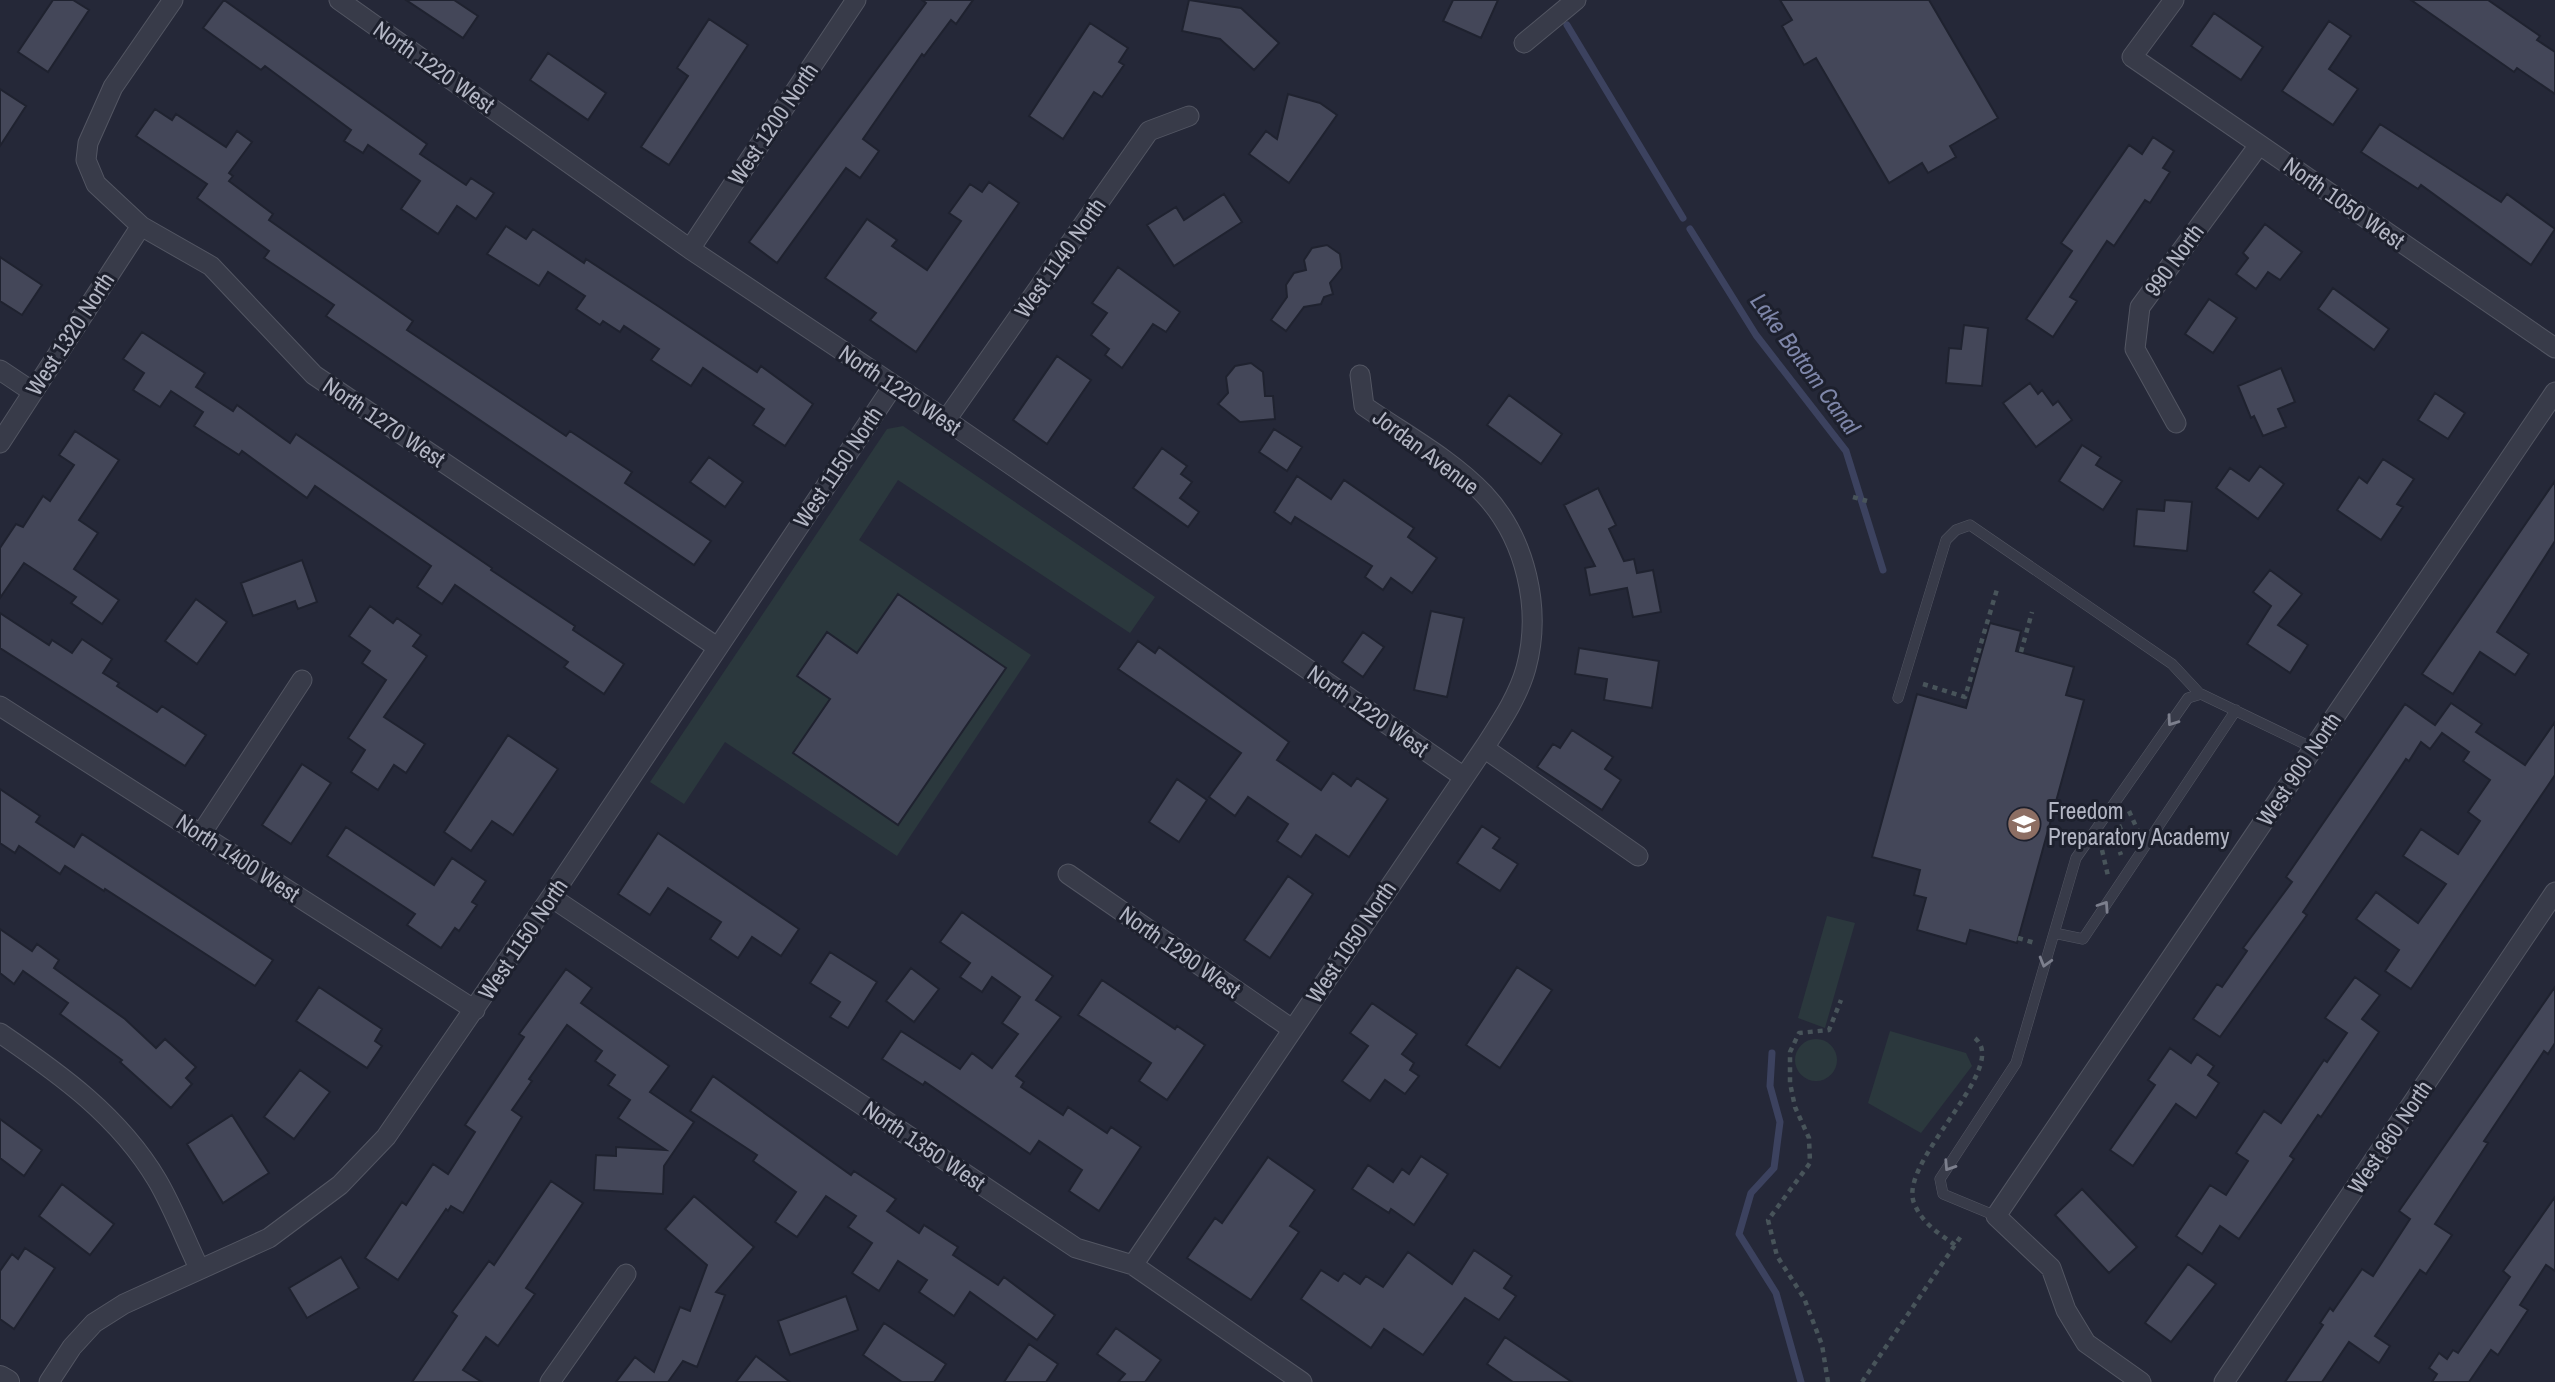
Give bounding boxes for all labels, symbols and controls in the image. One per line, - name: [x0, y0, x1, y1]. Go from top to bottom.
- street label: North 1220 West: [368, 13, 501, 120]
- street label: West 1200 North: [720, 57, 825, 191]
- street label: North 1050 West: [2278, 149, 2411, 256]
- street label: West 1140 North: [1007, 192, 1112, 324]
- street label: 990 North: [2137, 217, 2210, 302]
- street label: West 1320 North: [18, 266, 121, 401]
- water label: Lake Bottom Canal: [1744, 286, 1868, 441]
- street label: North 1220 West: [833, 337, 967, 442]
- street label: North 1270 West: [317, 369, 451, 474]
- street label: West 1150 North: [786, 400, 890, 533]
- street label: Jordan Avenue: [1367, 401, 1486, 502]
- street label: North 1220 West: [1302, 657, 1435, 764]
- street label: West 900 North: [2249, 706, 2348, 832]
- one-way arrow: [2168, 713, 2180, 726]
- place label: Freedom Preparatory Academy: [2048, 795, 2230, 852]
- school or university icon: Freedom Preparatory Academy: [2005, 805, 2043, 843]
- street label: North 1400 West: [171, 806, 306, 909]
- street label: West 1150 North: [471, 872, 575, 1005]
- street label: West 1050 North: [1298, 875, 1403, 1009]
- street label: North 1290 West: [1114, 898, 1247, 1005]
- one-way arrow: [2096, 901, 2109, 914]
- one-way arrow: [2039, 956, 2054, 968]
- street label: West 860 North: [2340, 1074, 2439, 1200]
- street label: North 1350 West: [857, 1093, 991, 1198]
- one-way arrow: [1944, 1158, 1957, 1171]

